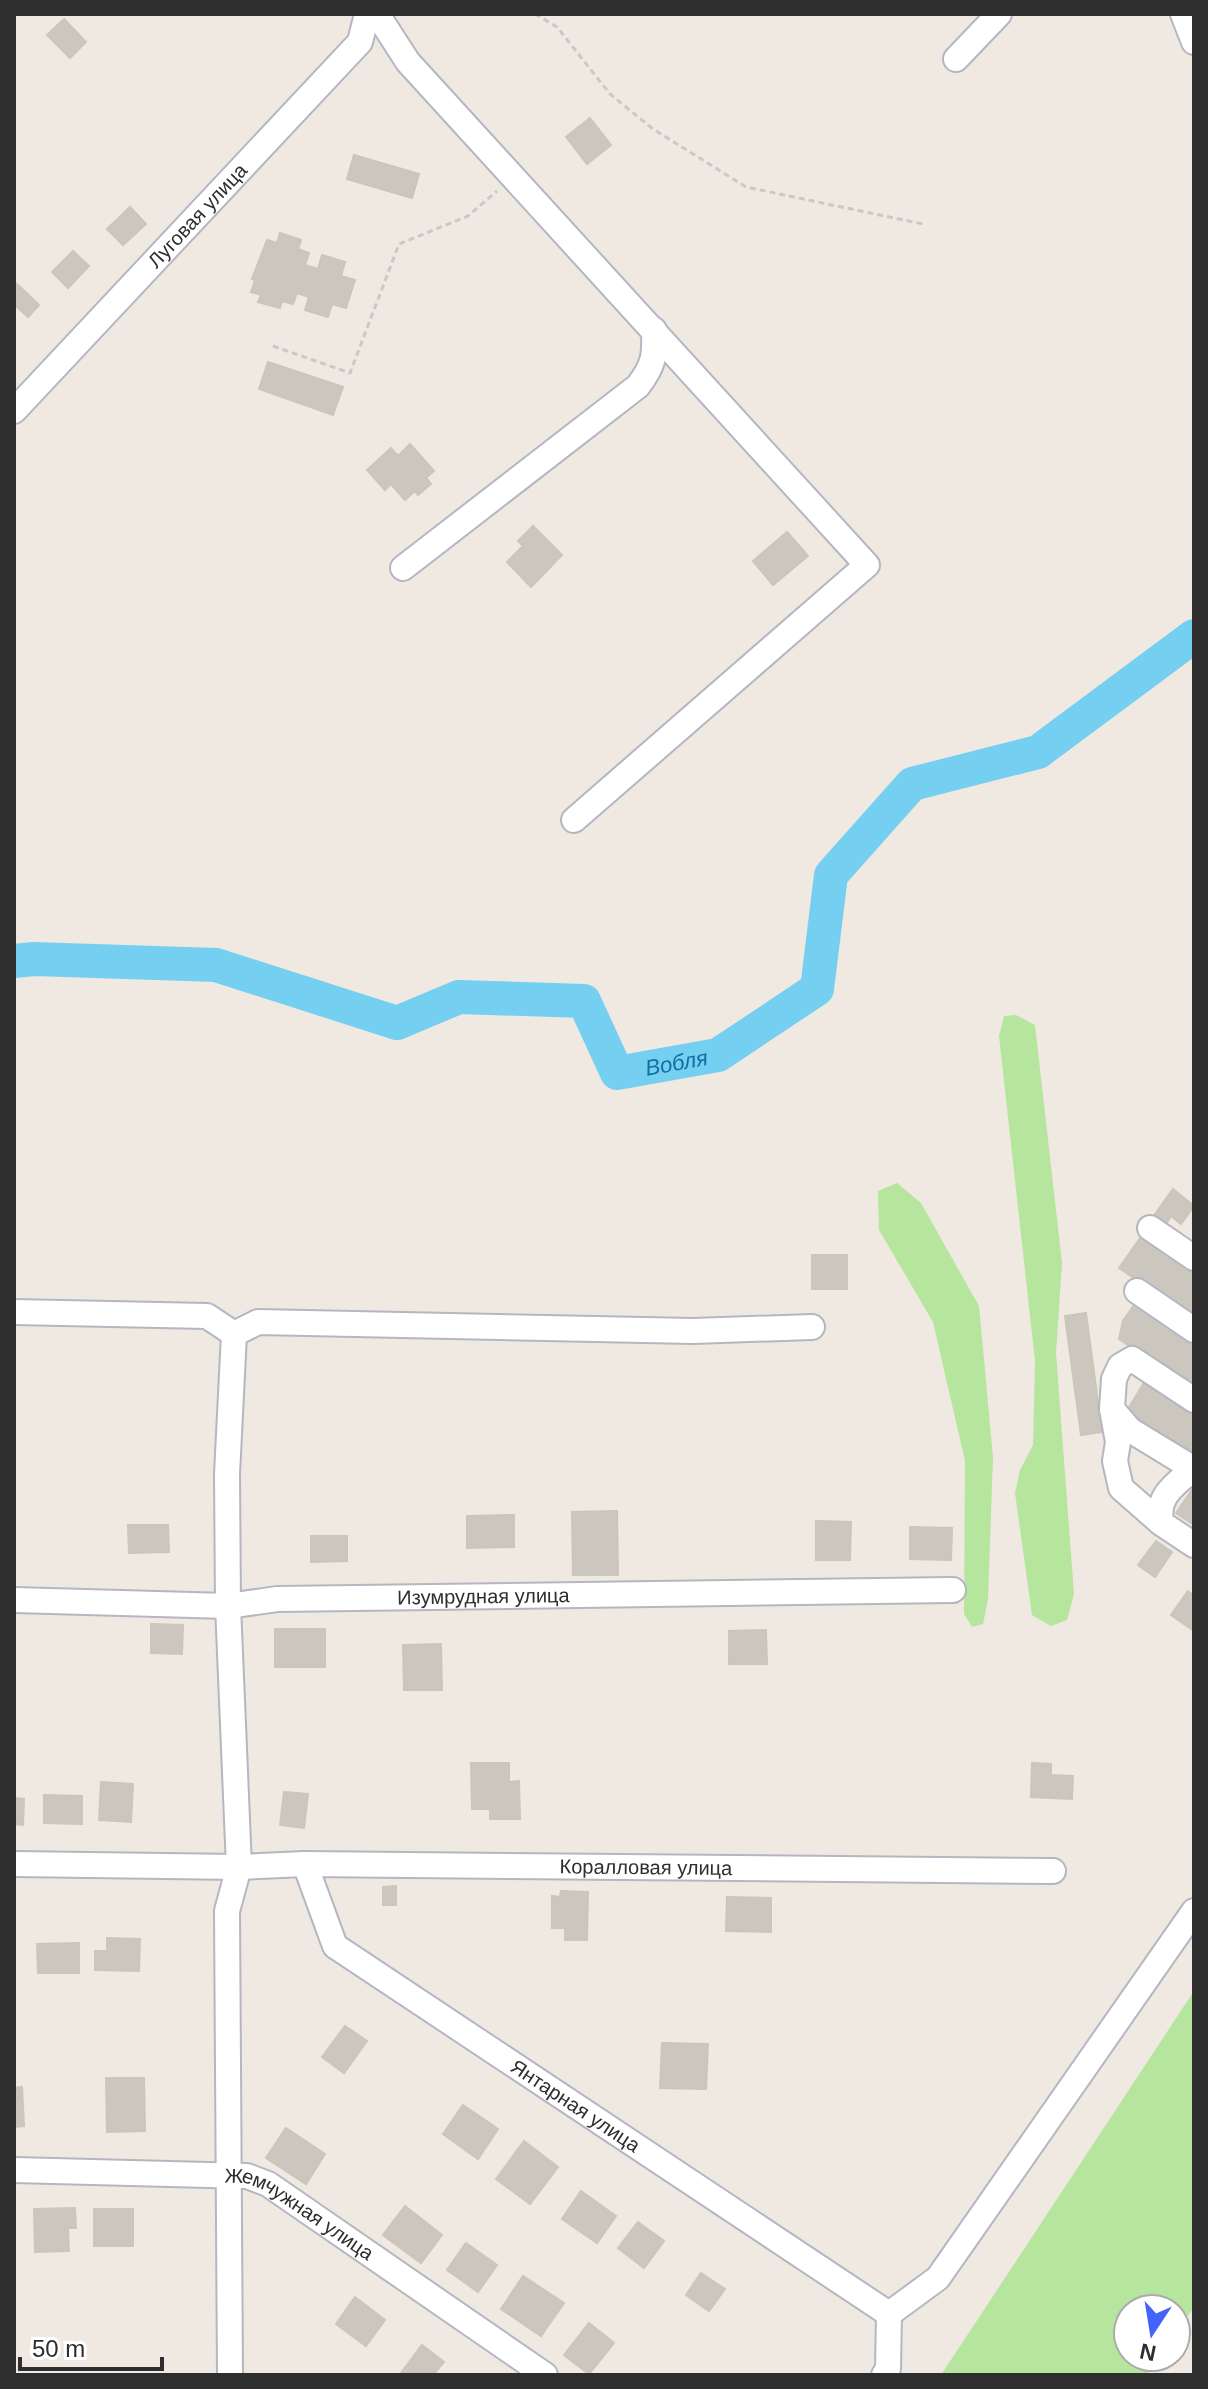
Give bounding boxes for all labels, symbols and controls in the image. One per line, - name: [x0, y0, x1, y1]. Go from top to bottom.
- street label: Луговая улица: [143, 158, 252, 272]
- water label: Вобля: [643, 1045, 710, 1080]
- street label: Изумрудная улица: [397, 1584, 571, 1608]
- street label: Коралловая улица: [559, 1855, 733, 1879]
- street label: Янтарная улица: [507, 2055, 645, 2157]
- street label: Жемчужная улица: [224, 2164, 379, 2265]
- north arrow: [1112, 2293, 1192, 2373]
- scale bar: [20, 2321, 162, 2371]
- text: 50 m: [32, 2335, 85, 2362]
- text: N: [1138, 2338, 1158, 2366]

